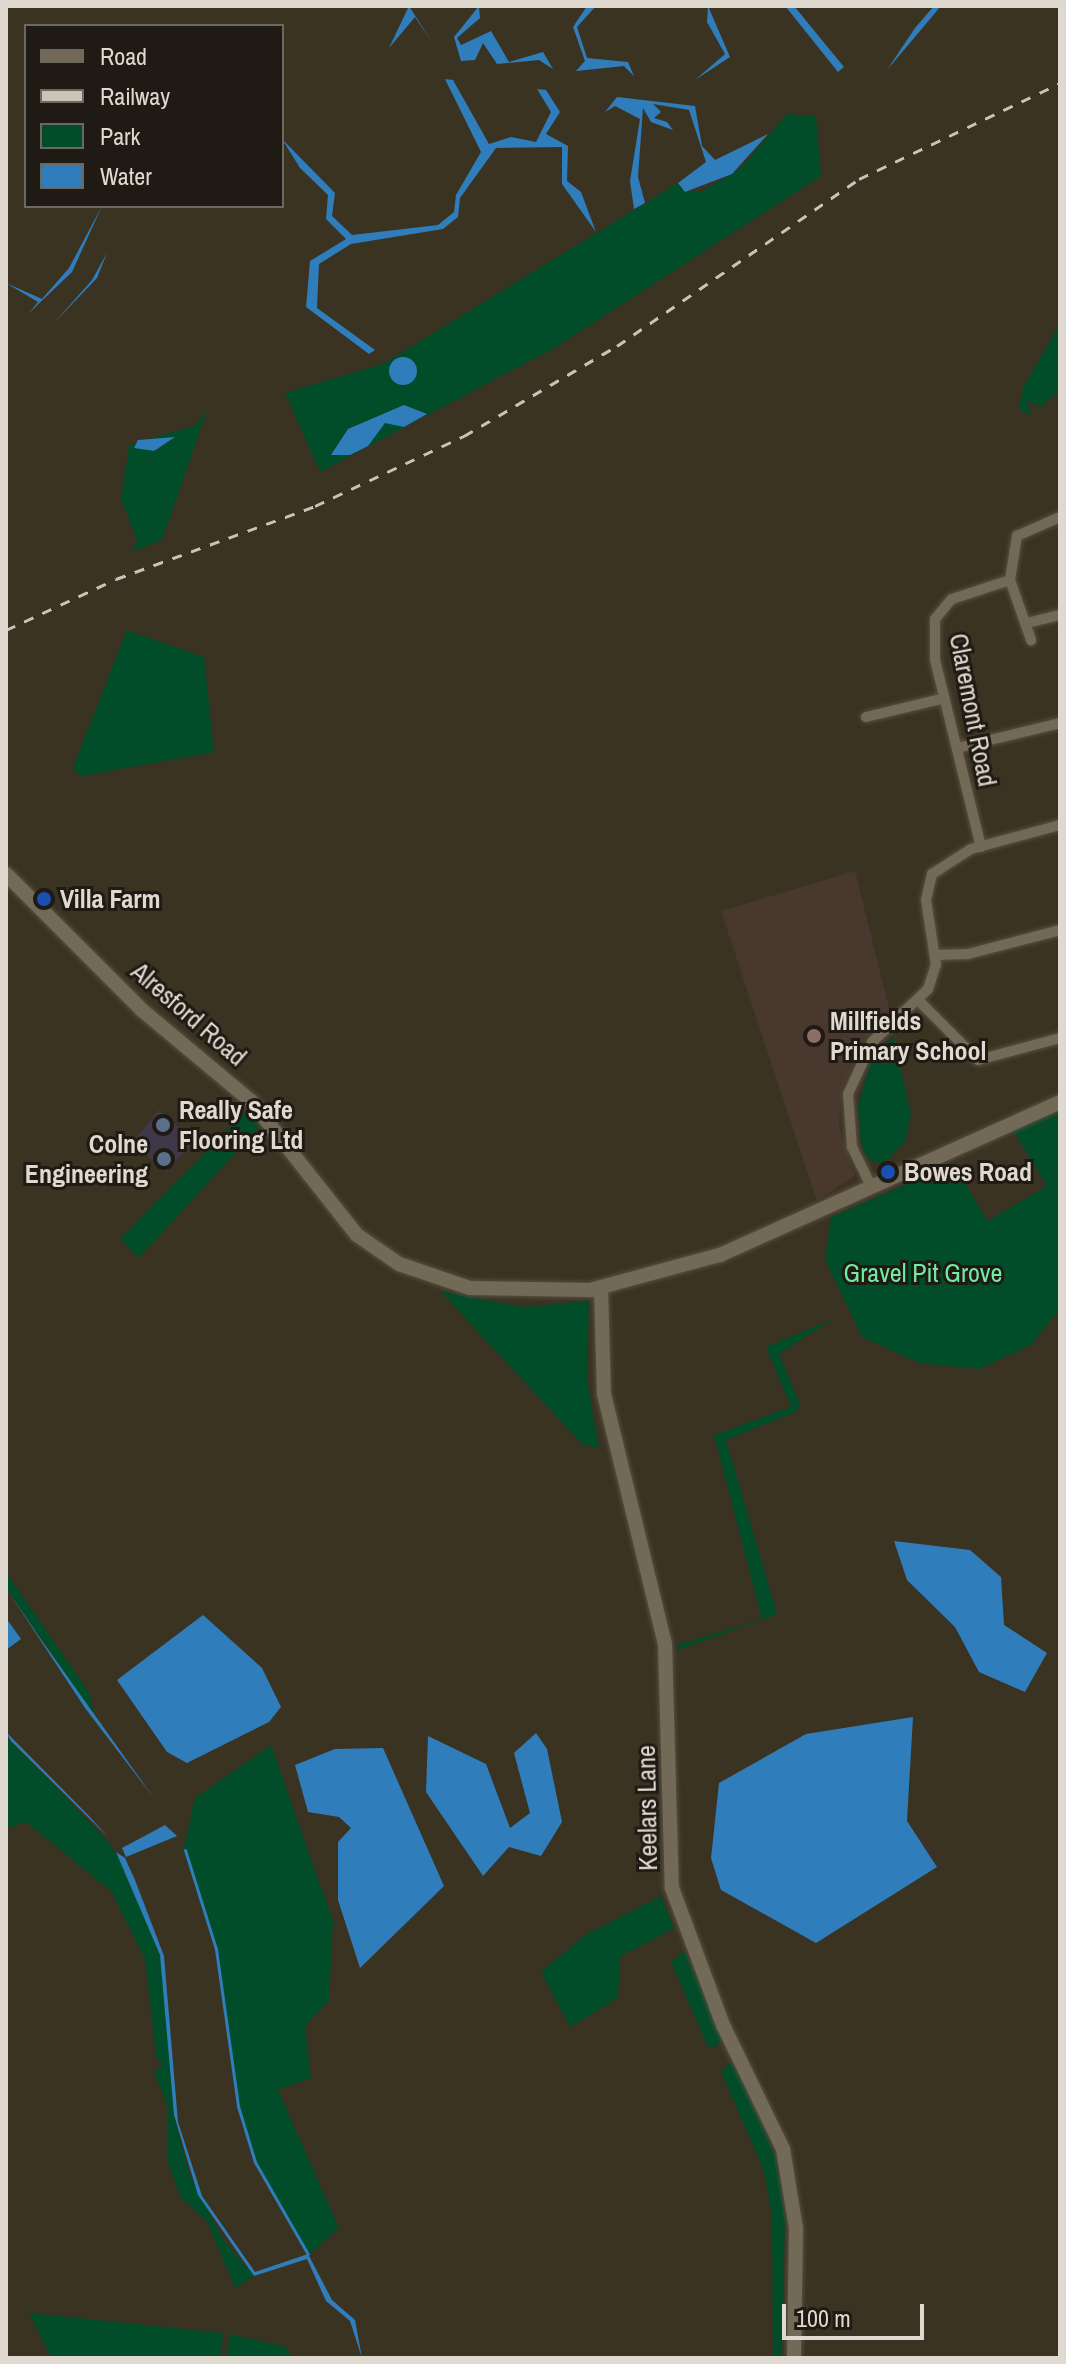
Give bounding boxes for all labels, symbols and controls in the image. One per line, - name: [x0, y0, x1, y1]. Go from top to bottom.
- legend: [24, 24, 284, 208]
- text: Road: [100, 40, 147, 72]
- text: Railway: [100, 80, 170, 112]
- text: Park: [100, 120, 140, 152]
- text: Water: [100, 160, 152, 192]
- street label: Claremont Road: [943, 631, 1003, 789]
- place label: Villa Farm: [60, 883, 161, 915]
- marker: Villa Farm: [35, 890, 53, 908]
- street label: Alresford Road: [125, 956, 253, 1072]
- place label: Millfields Primary School: [830, 1005, 986, 1066]
- marker: Millfields Primary School: [805, 1027, 823, 1045]
- place label: Really Safe Flooring Ltd: [179, 1094, 303, 1156]
- marker: Really Safe Flooring Ltd: [154, 1116, 172, 1134]
- place label: Colne Engineering: [25, 1128, 148, 1190]
- marker: Colne Engineering: [155, 1150, 173, 1168]
- place label: Bowes Road: [904, 1156, 1032, 1188]
- marker: Bowes Road: [879, 1163, 897, 1181]
- park label: Gravel Pit Grove: [844, 1257, 1002, 1289]
- street label: Keelars Lane: [630, 1745, 664, 1871]
- scale bar: [786, 2288, 928, 2338]
- text: 100 m: [796, 2302, 851, 2334]

